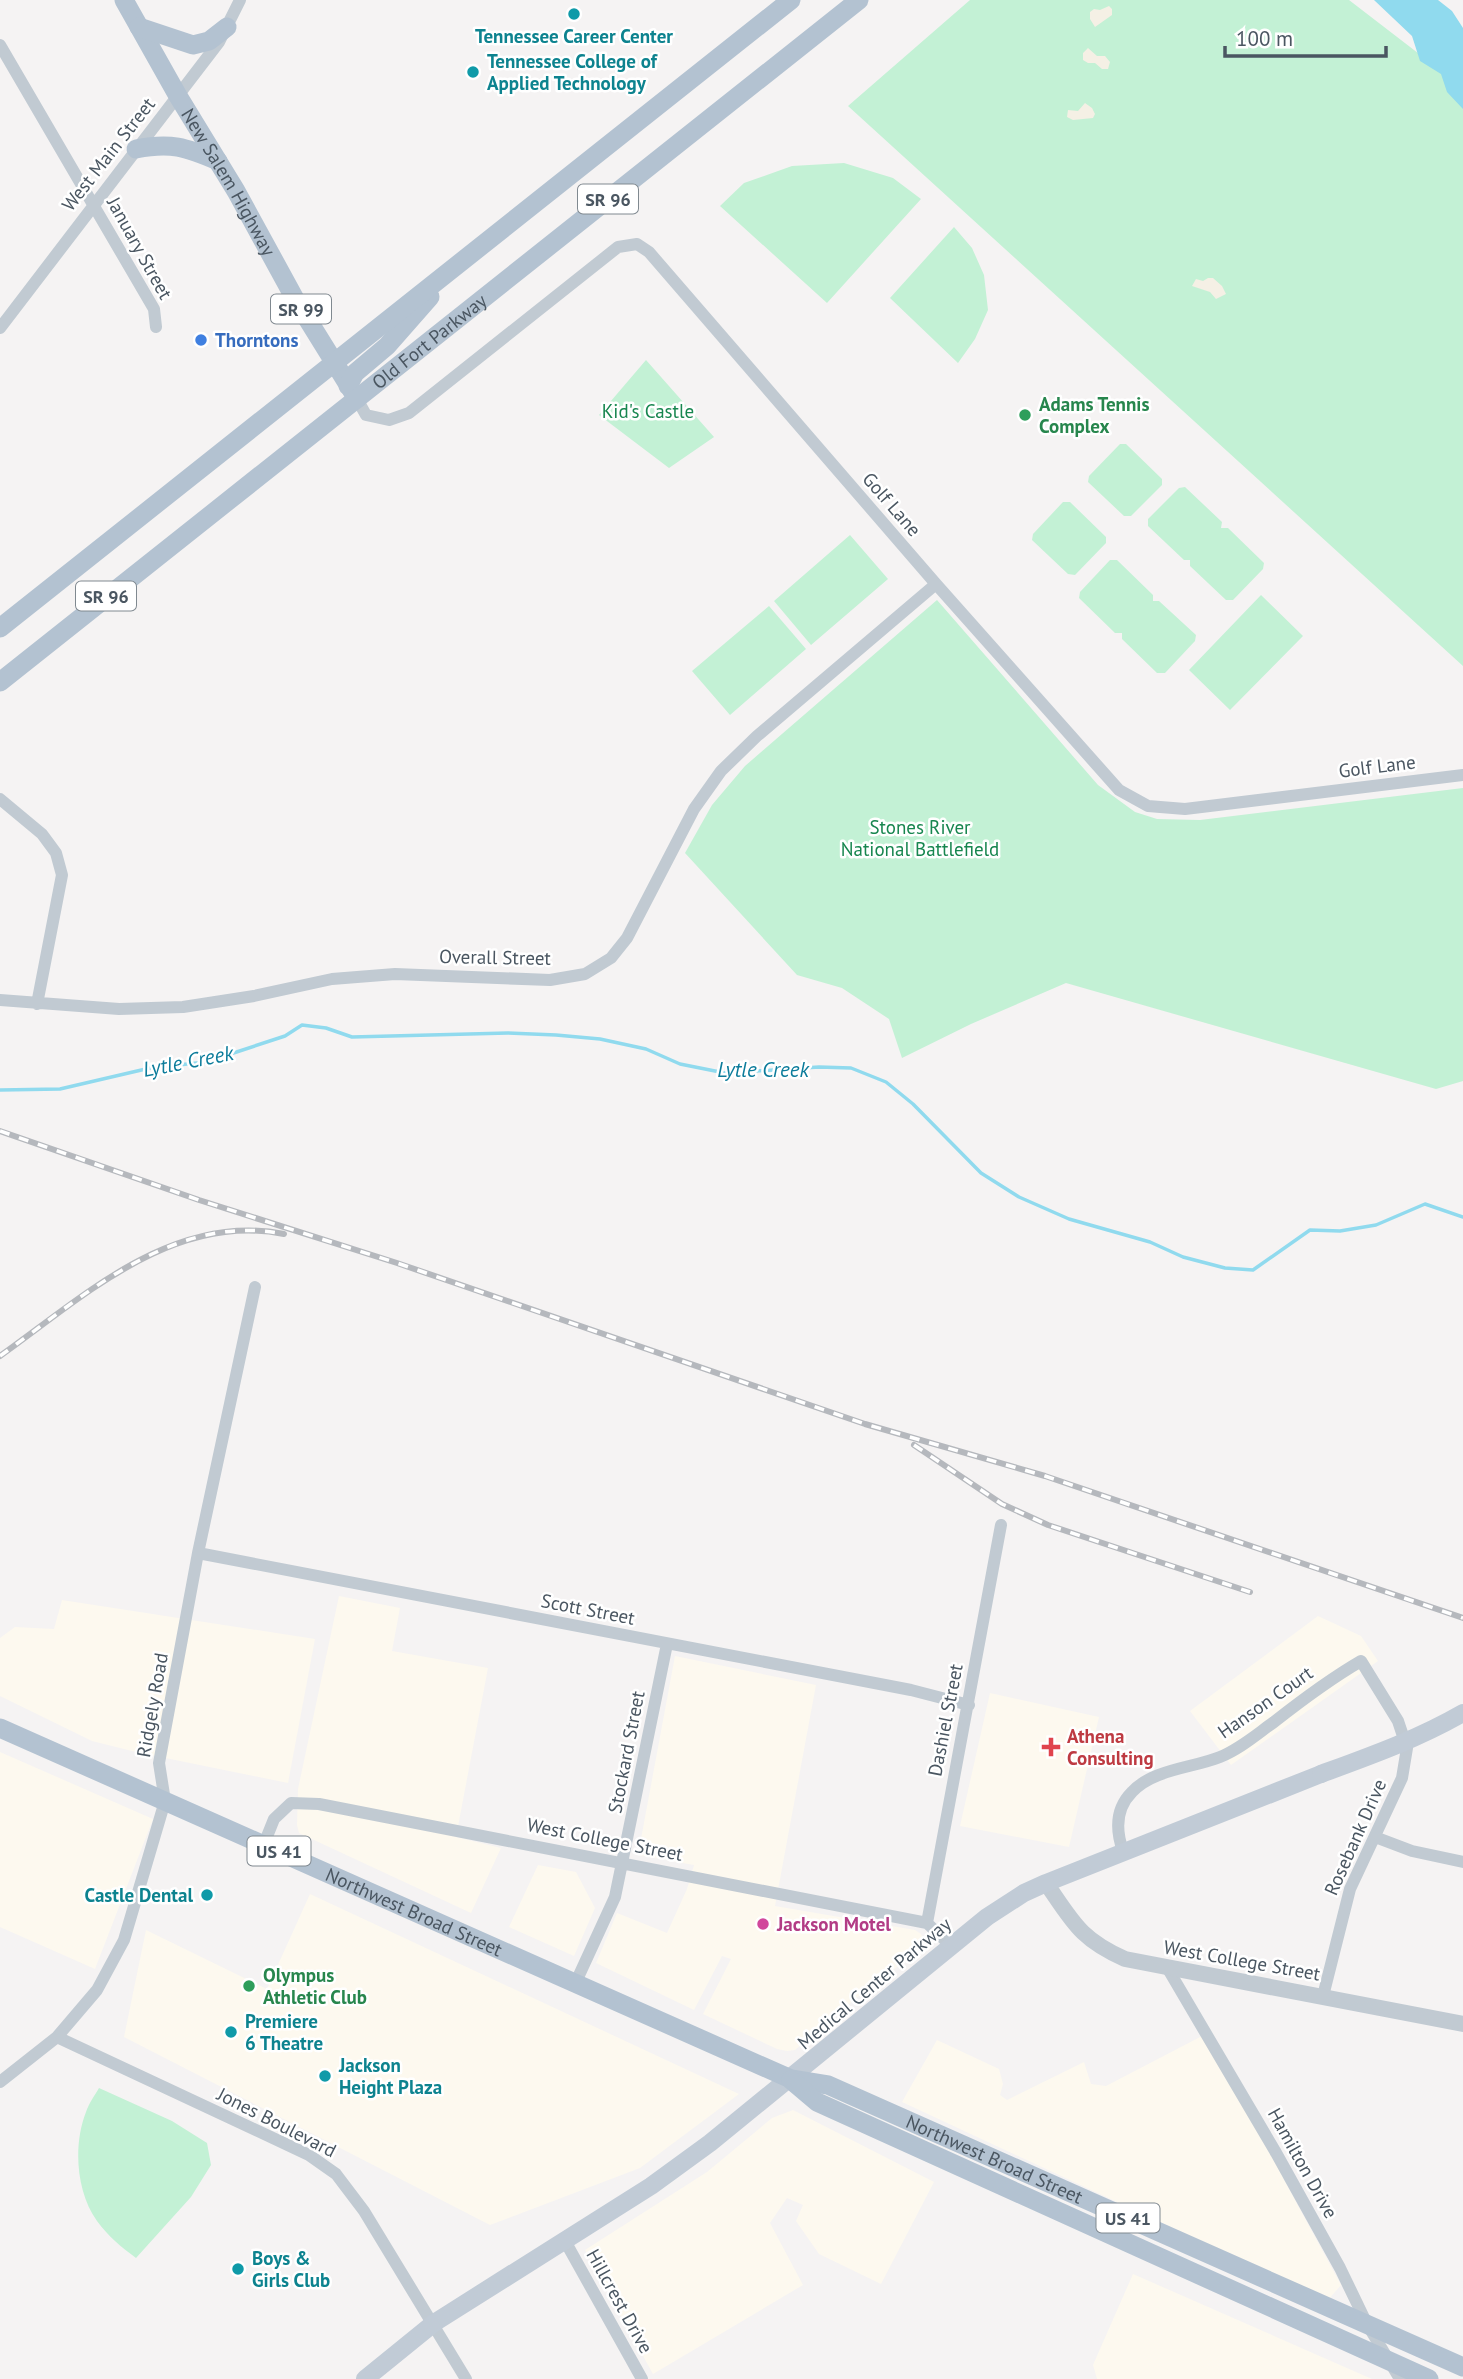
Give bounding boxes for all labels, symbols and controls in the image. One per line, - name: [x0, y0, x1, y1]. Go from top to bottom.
- marker: Tennessee Career Center: [566, 6, 582, 22]
- scale bar: [1225, 14, 1386, 58]
- place label: Tennessee Career Center: [475, 24, 673, 48]
- text: 100 m: [1236, 25, 1293, 52]
- place label: Tennessee College of Applied Technology: [487, 49, 659, 95]
- marker: Tennessee College of Applied Technology: [465, 64, 481, 80]
- street label: West Main Street: [56, 92, 160, 216]
- street label: New Salem Highway: [176, 104, 281, 260]
- road number: SR 96: [578, 184, 638, 214]
- street label: January Street: [102, 192, 178, 304]
- street label: Old Fort Parkway: [367, 288, 491, 394]
- road number: SR 99: [271, 295, 331, 324]
- place label: Thorntons: [215, 328, 299, 352]
- marker: Thorntons: [193, 332, 209, 348]
- place label: Adams Tennis Complex: [1039, 392, 1149, 438]
- park label: Kid's Castle: [602, 399, 694, 423]
- marker: Adams Tennis Complex: [1017, 407, 1033, 423]
- street label: Golf Lane: [858, 467, 926, 541]
- road number: SR 96: [76, 582, 136, 610]
- street label: Golf Lane: [1337, 749, 1417, 783]
- park label: Stones River National Battlefield: [841, 815, 999, 861]
- street label: Overall Street: [439, 944, 552, 970]
- water label: Lytle Creek: [140, 1039, 237, 1083]
- water label: Lytle Creek: [717, 1056, 810, 1083]
- street label: Scott Street: [539, 1588, 637, 1630]
- street label: Ridgely Road: [131, 1651, 173, 1759]
- street label: Hanson Court: [1213, 1660, 1318, 1743]
- street label: Dashiel Street: [922, 1661, 968, 1778]
- street label: Stockard Street: [602, 1688, 650, 1815]
- place label: Athena Consulting: [1067, 1724, 1154, 1770]
- marker: Athena Consulting: [1041, 1737, 1061, 1757]
- street label: Rosebank Drive: [1319, 1775, 1391, 1899]
- street label: West College Street: [525, 1812, 686, 1866]
- road number: US 41: [247, 1837, 310, 1866]
- street label: Northwest Broad Street: [322, 1862, 507, 1962]
- place label: Castle Dental: [85, 1883, 193, 1907]
- marker: Castle Dental: [199, 1887, 215, 1903]
- place label: Jackson Motel: [776, 1912, 891, 1936]
- street label: Medical Center Parkway: [792, 1912, 956, 2054]
- marker: Jackson Motel: [755, 1916, 771, 1932]
- street label: West College Street: [1162, 1934, 1323, 1986]
- place label: Olympus Athletic Club: [263, 1963, 367, 2009]
- marker: Olympus Athletic Club: [241, 1978, 257, 1994]
- place label: Premiere 6 Theatre: [245, 2009, 323, 2055]
- marker: Premiere 6 Theatre: [223, 2024, 239, 2040]
- place label: Jackson Height Plaza: [338, 2053, 442, 2099]
- marker: Jackson Height Plaza: [317, 2068, 333, 2084]
- street label: Jones Boulevard: [213, 2081, 341, 2162]
- street label: Hamilton Drive: [1263, 2104, 1343, 2222]
- street label: Northwest Broad Street: [902, 2109, 1087, 2209]
- road number: US 41: [1096, 2204, 1160, 2232]
- street label: Hillcrest Drive: [581, 2245, 659, 2357]
- place label: Boys & Girls Club: [252, 2246, 330, 2292]
- marker: Boys & Girls Club: [230, 2261, 246, 2277]

